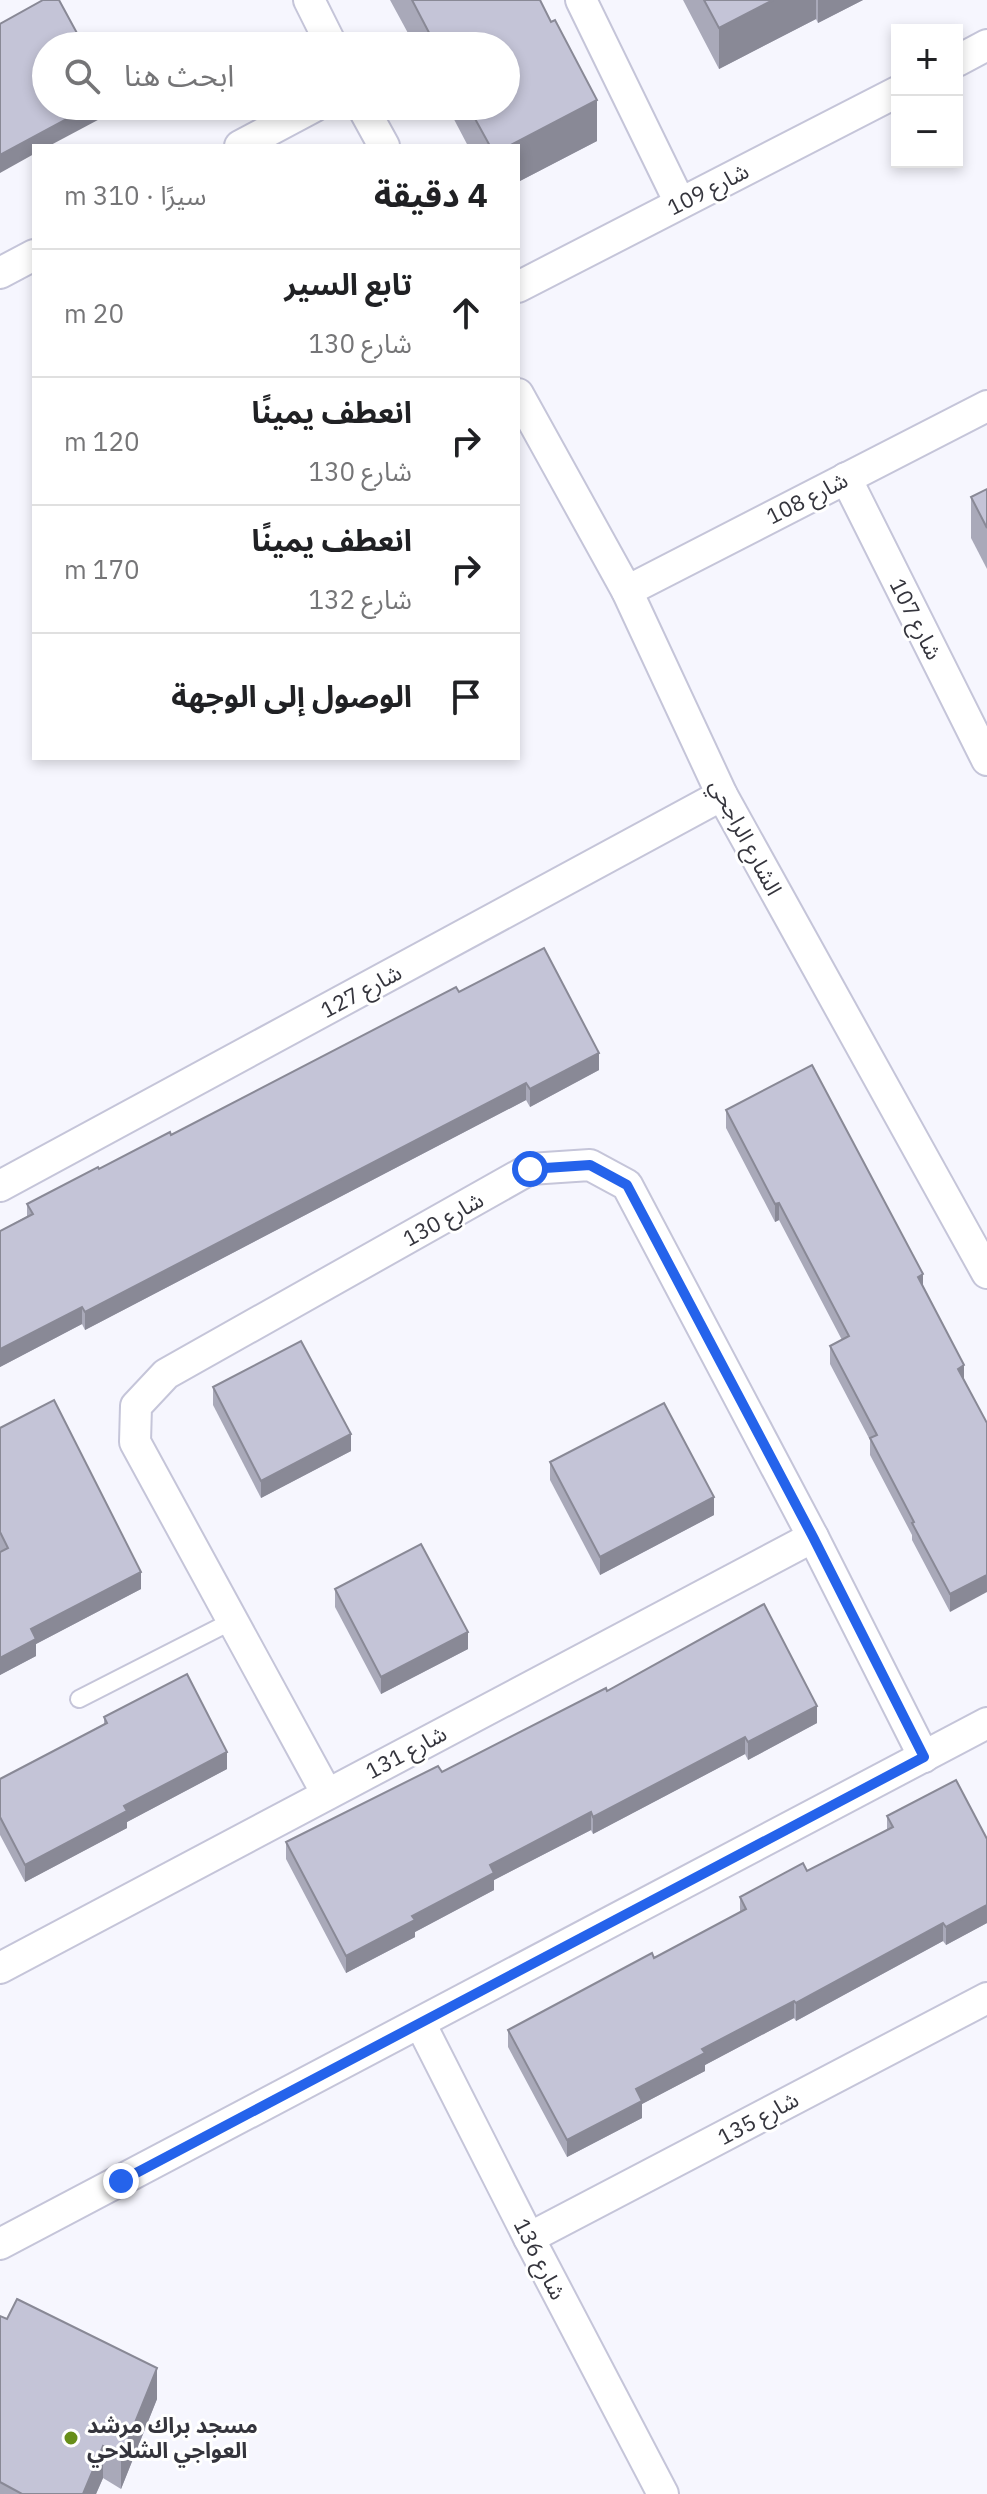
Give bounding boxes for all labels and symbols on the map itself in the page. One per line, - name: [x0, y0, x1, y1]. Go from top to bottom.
- street label: شارع 109: [662, 156, 755, 224]
- street label: شارع 108: [761, 465, 854, 533]
- street label: شارع 107: [881, 573, 949, 666]
- street label: الشارع الراجحي: [701, 773, 789, 902]
- street label: شارع 127: [315, 957, 408, 1027]
- route start: [512, 1151, 548, 1187]
- street label: شارع 130: [397, 1185, 490, 1255]
- street label: شارع 131: [360, 1718, 453, 1788]
- street label: شارع 135: [712, 2084, 805, 2154]
- route end: [103, 2163, 139, 2199]
- street label: شارع 136: [505, 2213, 573, 2306]
- place label: مسجد براك مرشد العواجي الشلاحي: [87, 2410, 258, 2468]
- marker: مسجد براك مرشد العواجي الشلاحي: [62, 2429, 80, 2447]

